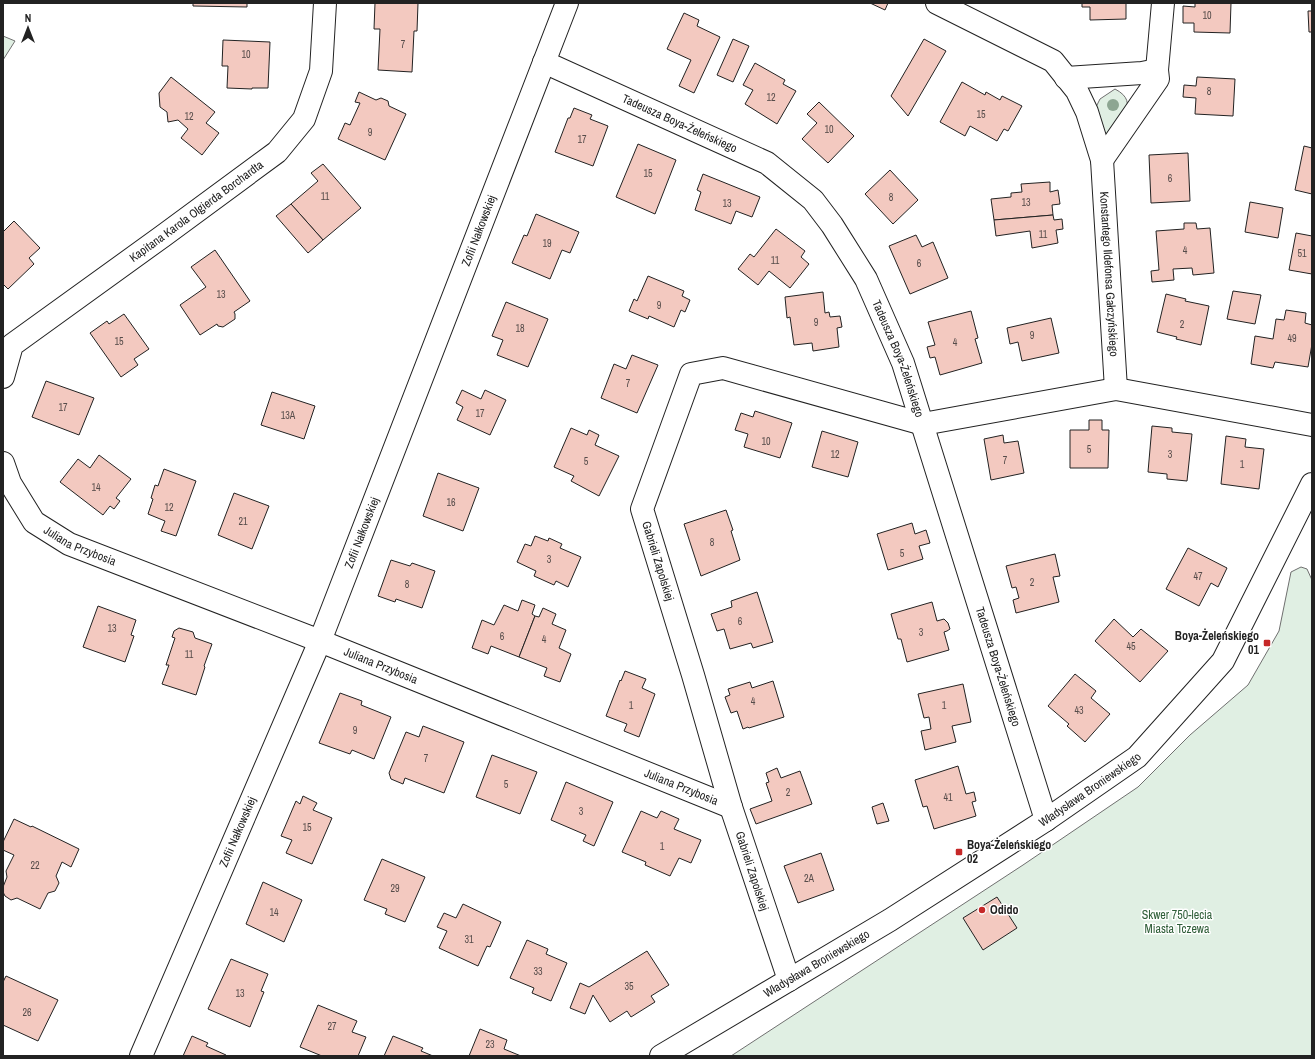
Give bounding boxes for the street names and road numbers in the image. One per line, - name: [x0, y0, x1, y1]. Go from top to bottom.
- street label: Tadeusza Boya-Żeleńskiego: [620, 90, 740, 156]
- street label: Kapitana Karola Olgierda Borchardta: [126, 156, 267, 266]
- street label: Konstantego Ildefonsa Gałczyńskiego: [1096, 191, 1122, 357]
- street label: Zofii Nałkowskiej: [458, 193, 500, 269]
- street label: Tadeusza Boya-Żeleńskiego: [868, 297, 927, 419]
- street label: Zofii Nałkowskiej: [341, 495, 383, 571]
- street label: Gabrieli Zapolskiej: [638, 519, 678, 603]
- street label: Juliana Przybosia: [41, 522, 119, 570]
- street label: Tadeusza Boya-Żeleńskiego: [972, 605, 1024, 728]
- street label: Juliana Przybosia: [341, 643, 421, 688]
- street label: Władysława Broniewskiego: [1036, 749, 1145, 830]
- street label: Juliana Przybosia: [642, 765, 721, 809]
- street label: Zofii Nałkowskiej: [215, 794, 260, 870]
- street label: Gabrieli Zapolskiej: [732, 829, 772, 913]
- street label: Władysława Broniewskiego: [761, 926, 873, 1001]

